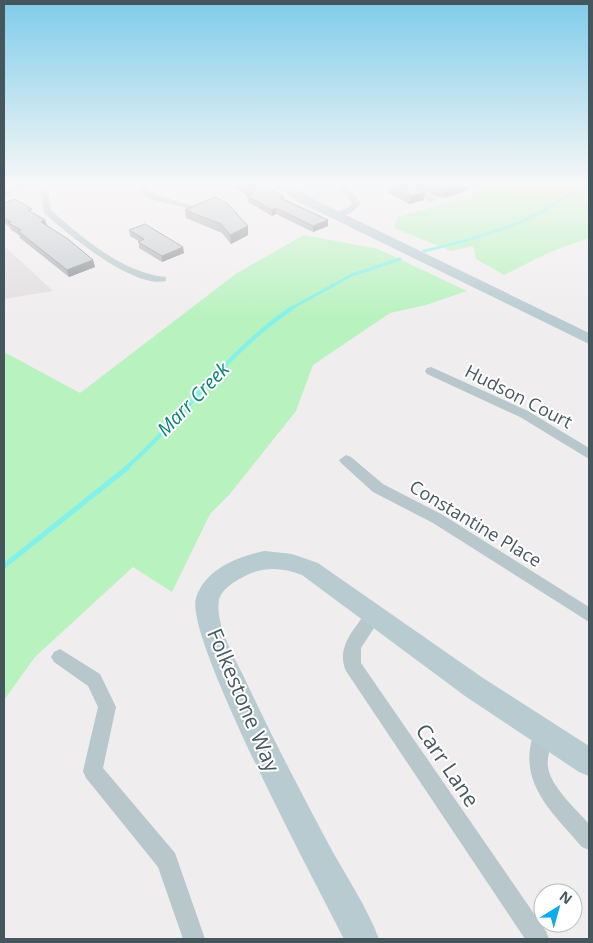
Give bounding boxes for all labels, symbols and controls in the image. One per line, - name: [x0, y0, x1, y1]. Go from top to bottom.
- water label: Marr Creek: [151, 356, 235, 442]
- street label: Hudson Court: [461, 359, 577, 433]
- street label: Constantine Place: [405, 474, 547, 572]
- street label: Folkestone Way: [201, 624, 287, 777]
- street label: Carr Lane: [410, 718, 486, 812]
- north arrow: [533, 883, 583, 933]
- text: N: [556, 886, 576, 908]

